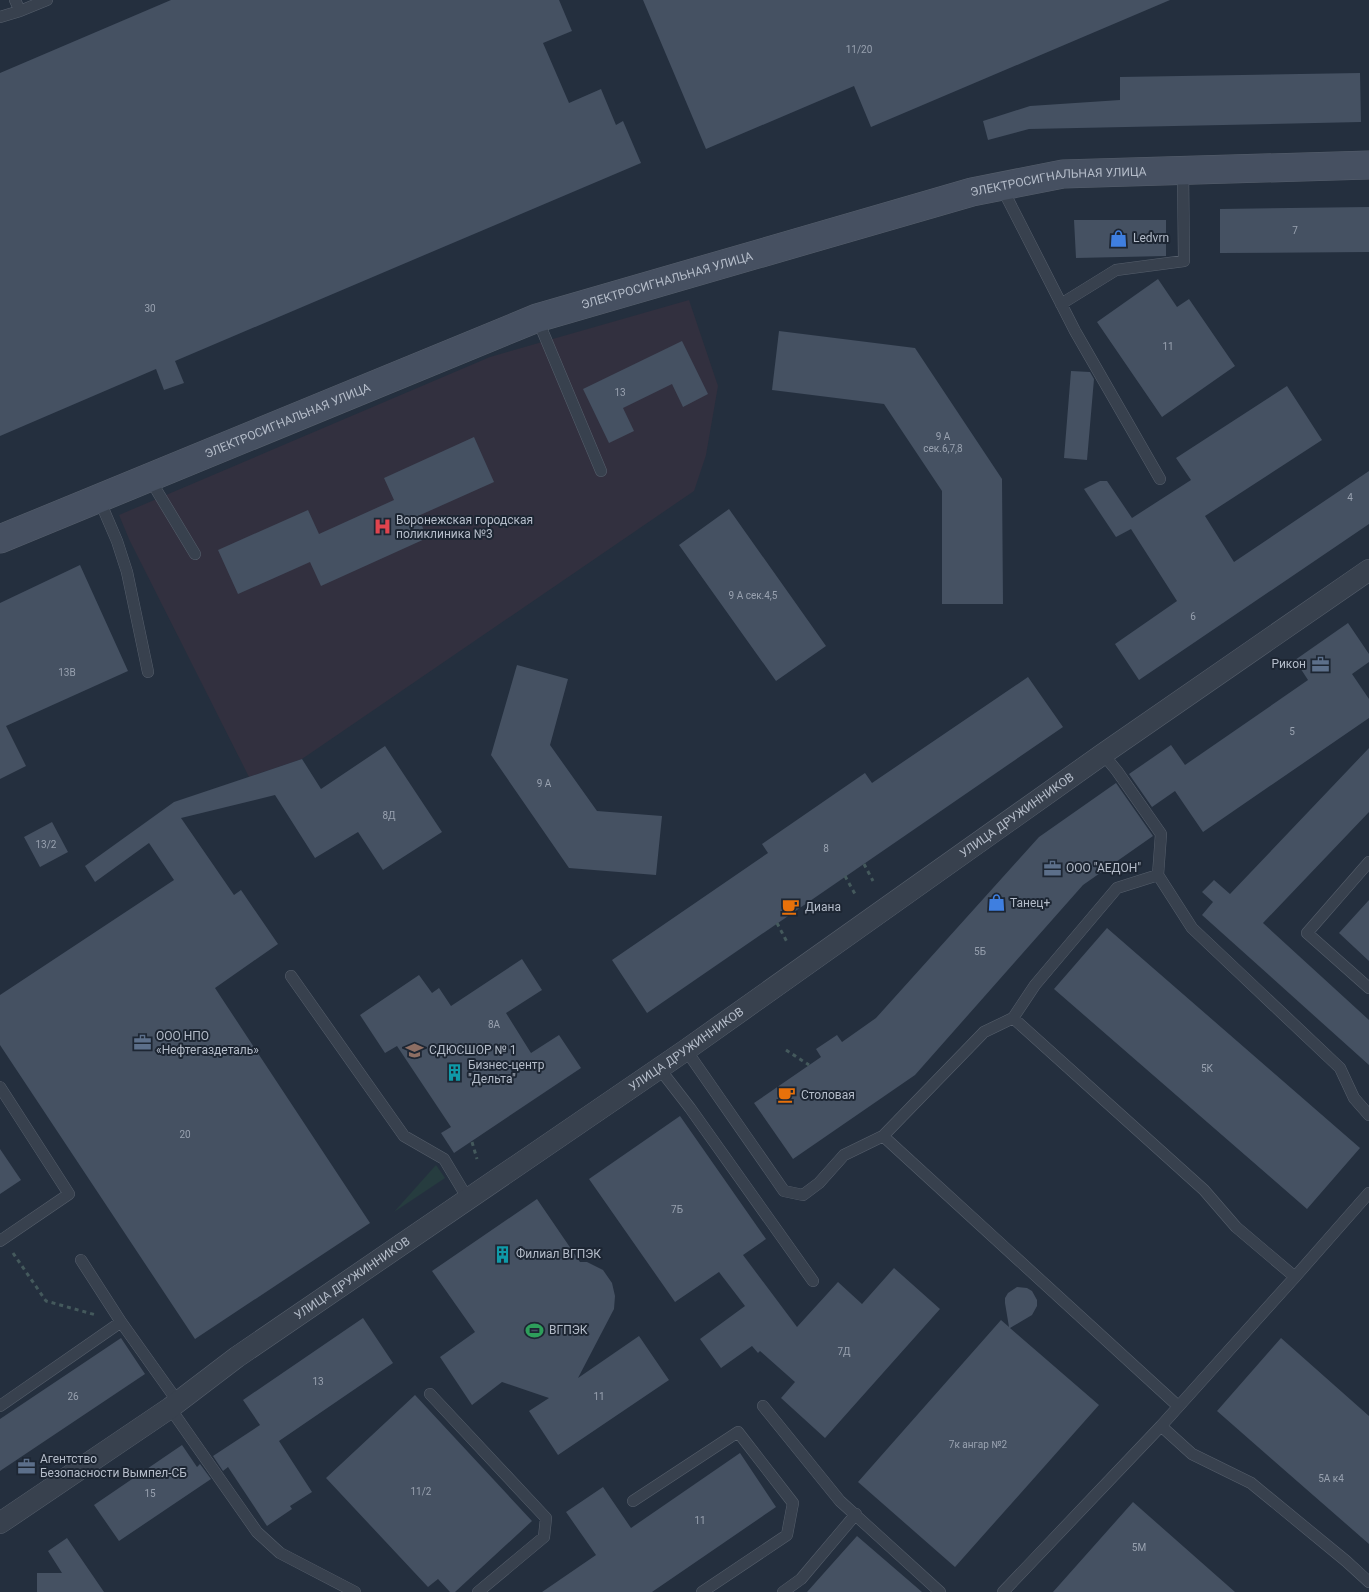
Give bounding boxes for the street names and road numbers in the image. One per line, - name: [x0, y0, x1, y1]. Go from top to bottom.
- street label: ЭЛЕКТРОСИГНАЛЬНАЯ УЛИЦА: [969, 165, 1147, 199]
- street label: ЭЛЕКТРОСИГНАЛЬНАЯ УЛИЦА: [580, 249, 754, 312]
- street label: ЭЛЕКТРОСИГНАЛЬНАЯ УЛИЦА: [203, 380, 373, 461]
- street label: УЛИЦА ДРУЖИННИКОВ: [957, 770, 1077, 860]
- street label: УЛИЦА ДРУЖИННИКОВ: [626, 1004, 746, 1094]
- street label: УЛИЦА ДРУЖИННИКОВ: [292, 1234, 413, 1323]

